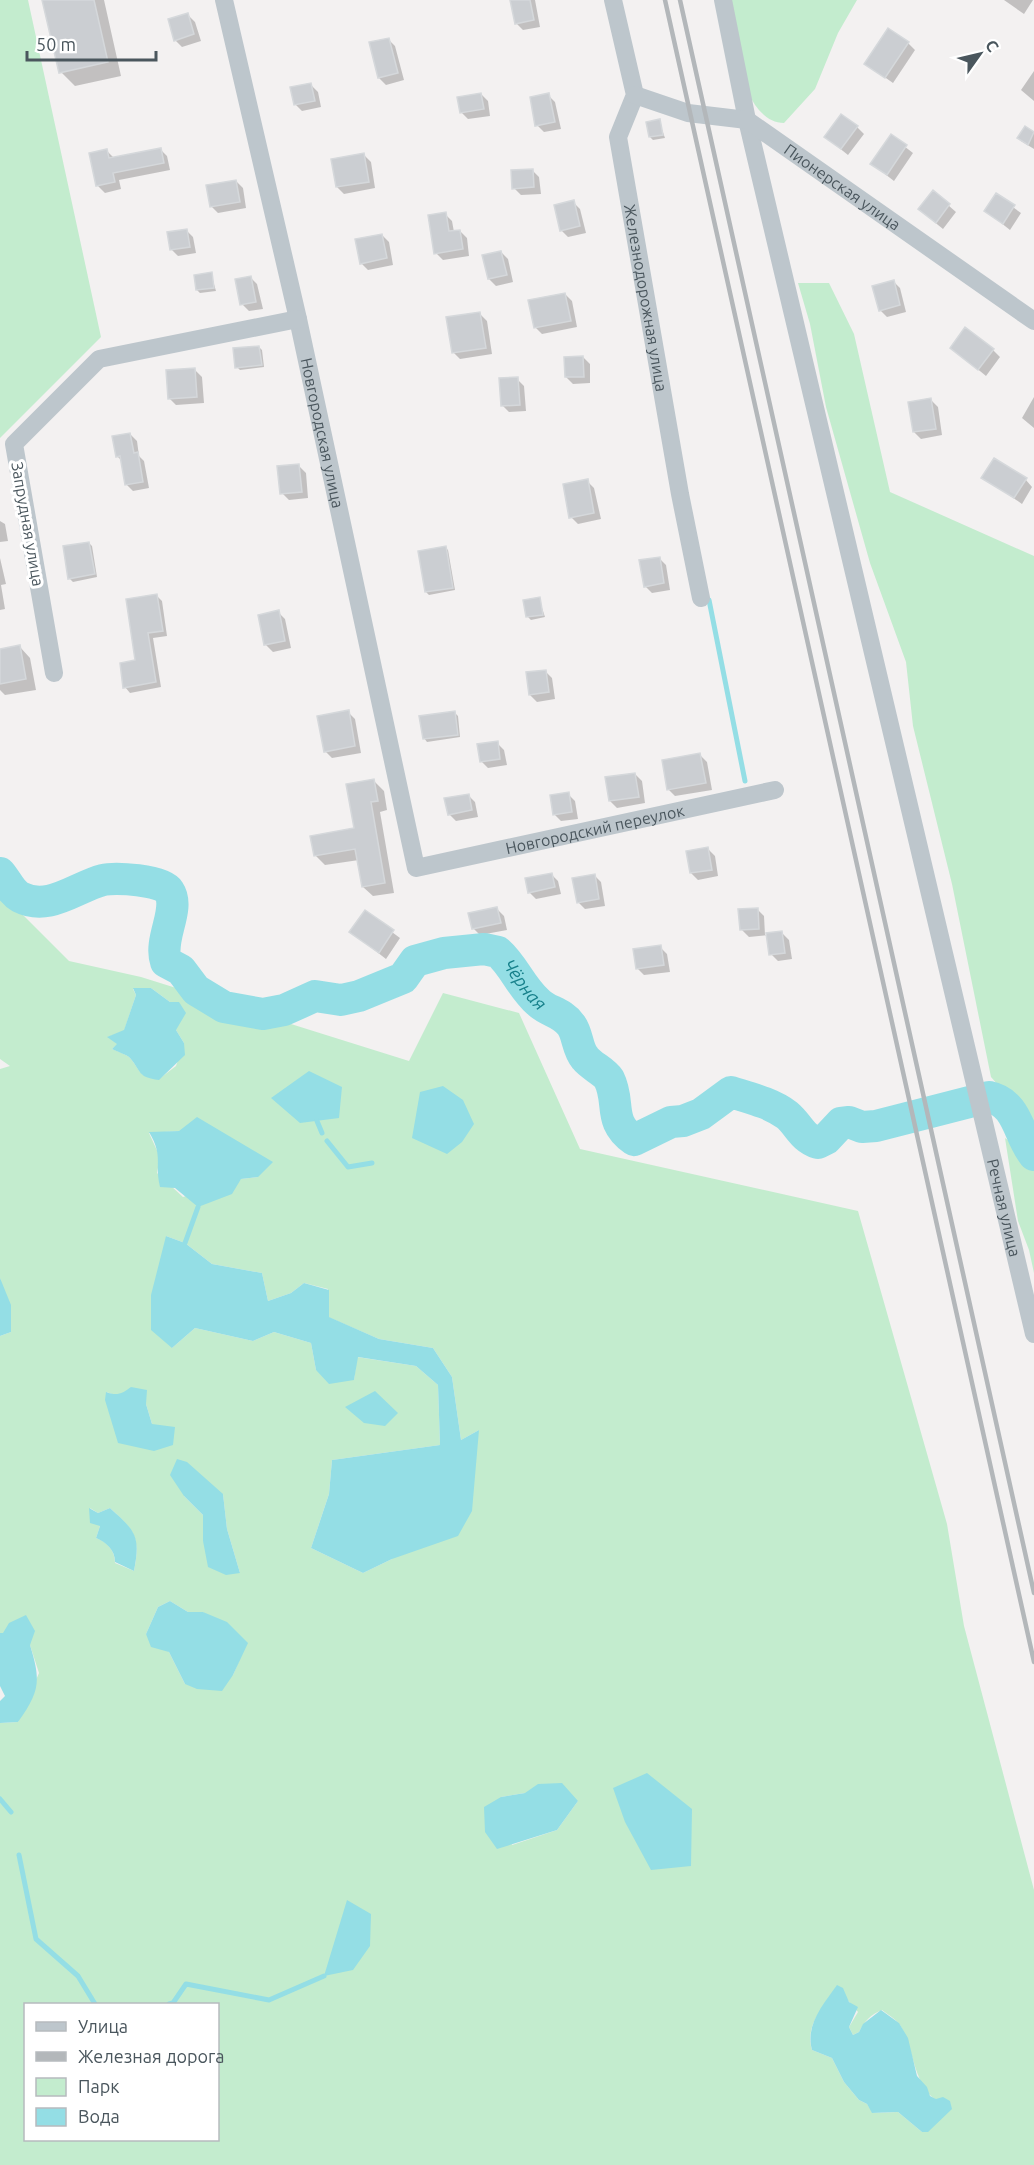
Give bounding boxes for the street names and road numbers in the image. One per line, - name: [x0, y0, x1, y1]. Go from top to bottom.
- street label: Пионерская улица: [781, 140, 904, 234]
- street label: Железнодорожная улица: [621, 203, 671, 393]
- street label: Новгородская улица: [298, 356, 347, 510]
- street label: Запрудная улица: [8, 460, 48, 588]
- street label: Новгородский переулок: [504, 801, 686, 857]
- street label: Речная улица: [984, 1157, 1024, 1258]

